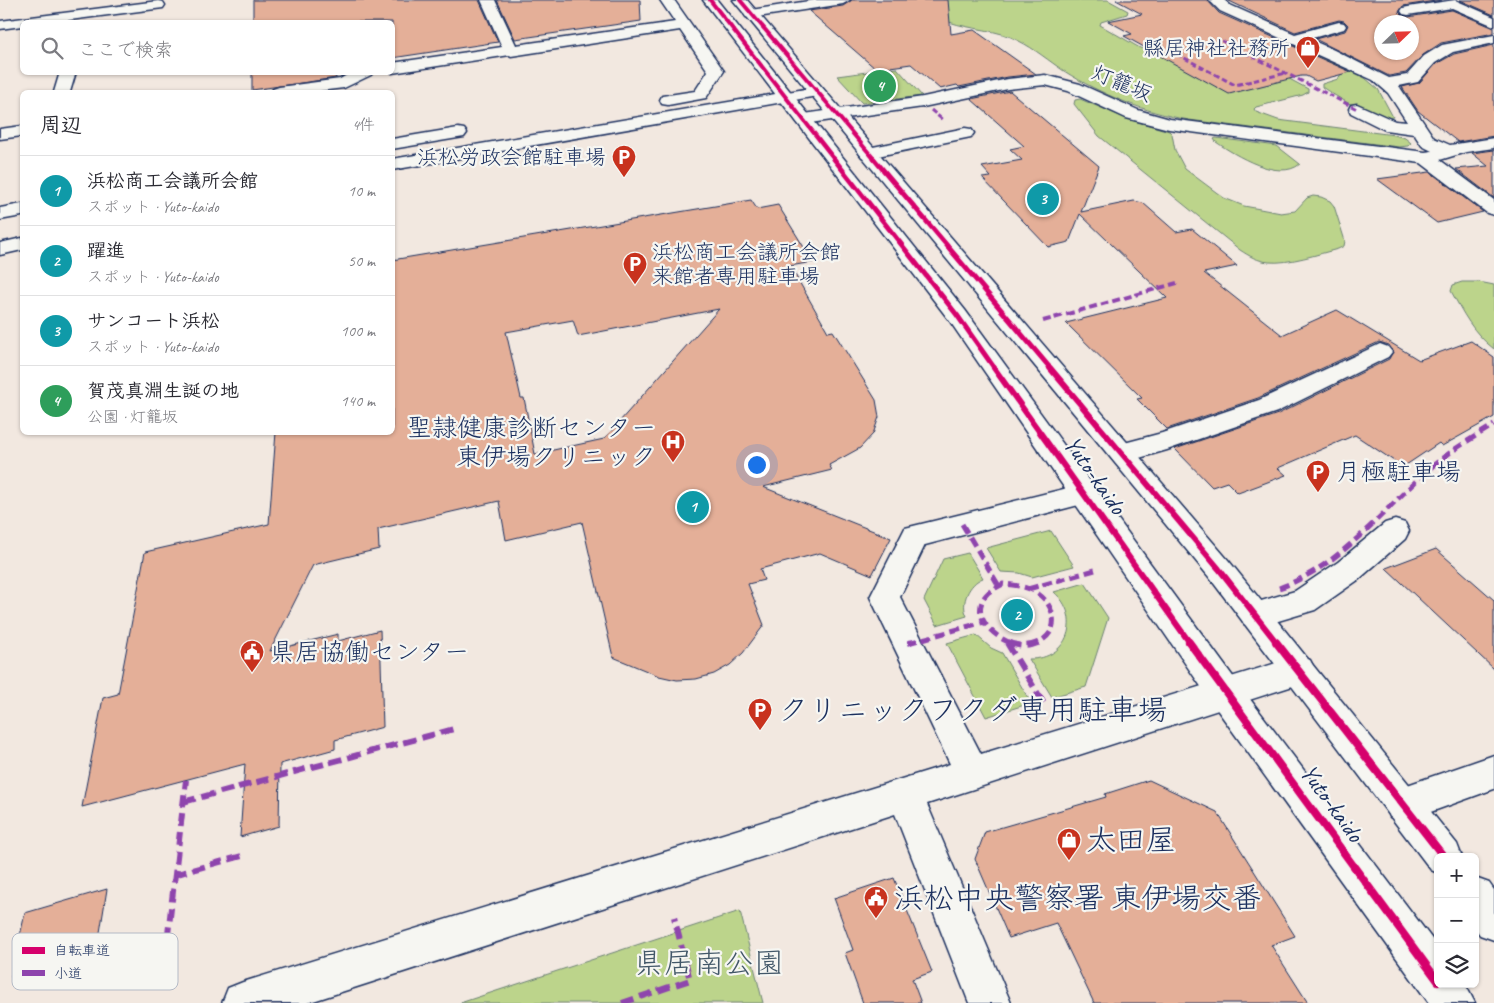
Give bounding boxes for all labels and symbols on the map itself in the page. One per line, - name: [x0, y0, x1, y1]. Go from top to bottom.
- north arrow: [1374, 15, 1419, 60]
- place label: 縣居神社社務所: [1143, 35, 1290, 61]
- shop icon: 縣居神社社務所: [1295, 35, 1321, 69]
- street label: 灯籠坂: [1088, 59, 1156, 107]
- pin: 4: [864, 67, 896, 105]
- place label: 浜松労政会館駐車場: [417, 144, 606, 170]
- parking icon: 浜松労政会館駐車場: [611, 144, 637, 178]
- pin: 3: [1027, 180, 1059, 218]
- place label: 浜松商工会議所会館 来館者専用駐車場: [652, 239, 841, 289]
- parking icon: 浜松商工会議所会館 来館者専用駐車場: [622, 251, 648, 285]
- place label: 聖隷健康診断センター 東伊場クリニック: [407, 412, 656, 473]
- hospital icon: 聖隷健康診断センター 東伊場クリニック: [660, 429, 686, 463]
- street label: Yuto-kaido: [1056, 429, 1134, 522]
- your location: [744, 452, 770, 478]
- place label: 月極駐車場: [1336, 456, 1461, 488]
- parking icon: 月極駐車場: [1305, 459, 1331, 493]
- pin: 1: [677, 488, 709, 526]
- pin: 2: [1001, 596, 1033, 634]
- place label: 県居協働センター: [270, 636, 469, 668]
- public building icon: 県居協働センター: [239, 639, 265, 673]
- place label: クリニックフクダ専用駐車場: [778, 691, 1167, 729]
- parking icon: クリニックフクダ専用駐車場: [747, 697, 773, 731]
- street label: Yuto-kaido: [1293, 758, 1372, 849]
- place label: 太田屋: [1086, 821, 1176, 859]
- shop icon: 太田屋: [1056, 827, 1082, 861]
- place label: 浜松中央警察署 東伊場交番: [894, 879, 1261, 917]
- public building icon: 浜松中央警察署 東伊場交番: [863, 885, 889, 919]
- legend: [12, 933, 178, 990]
- text: 自転車道: [54, 942, 110, 959]
- park label: 県居南公園: [634, 944, 784, 982]
- text: 小道: [54, 965, 82, 982]

